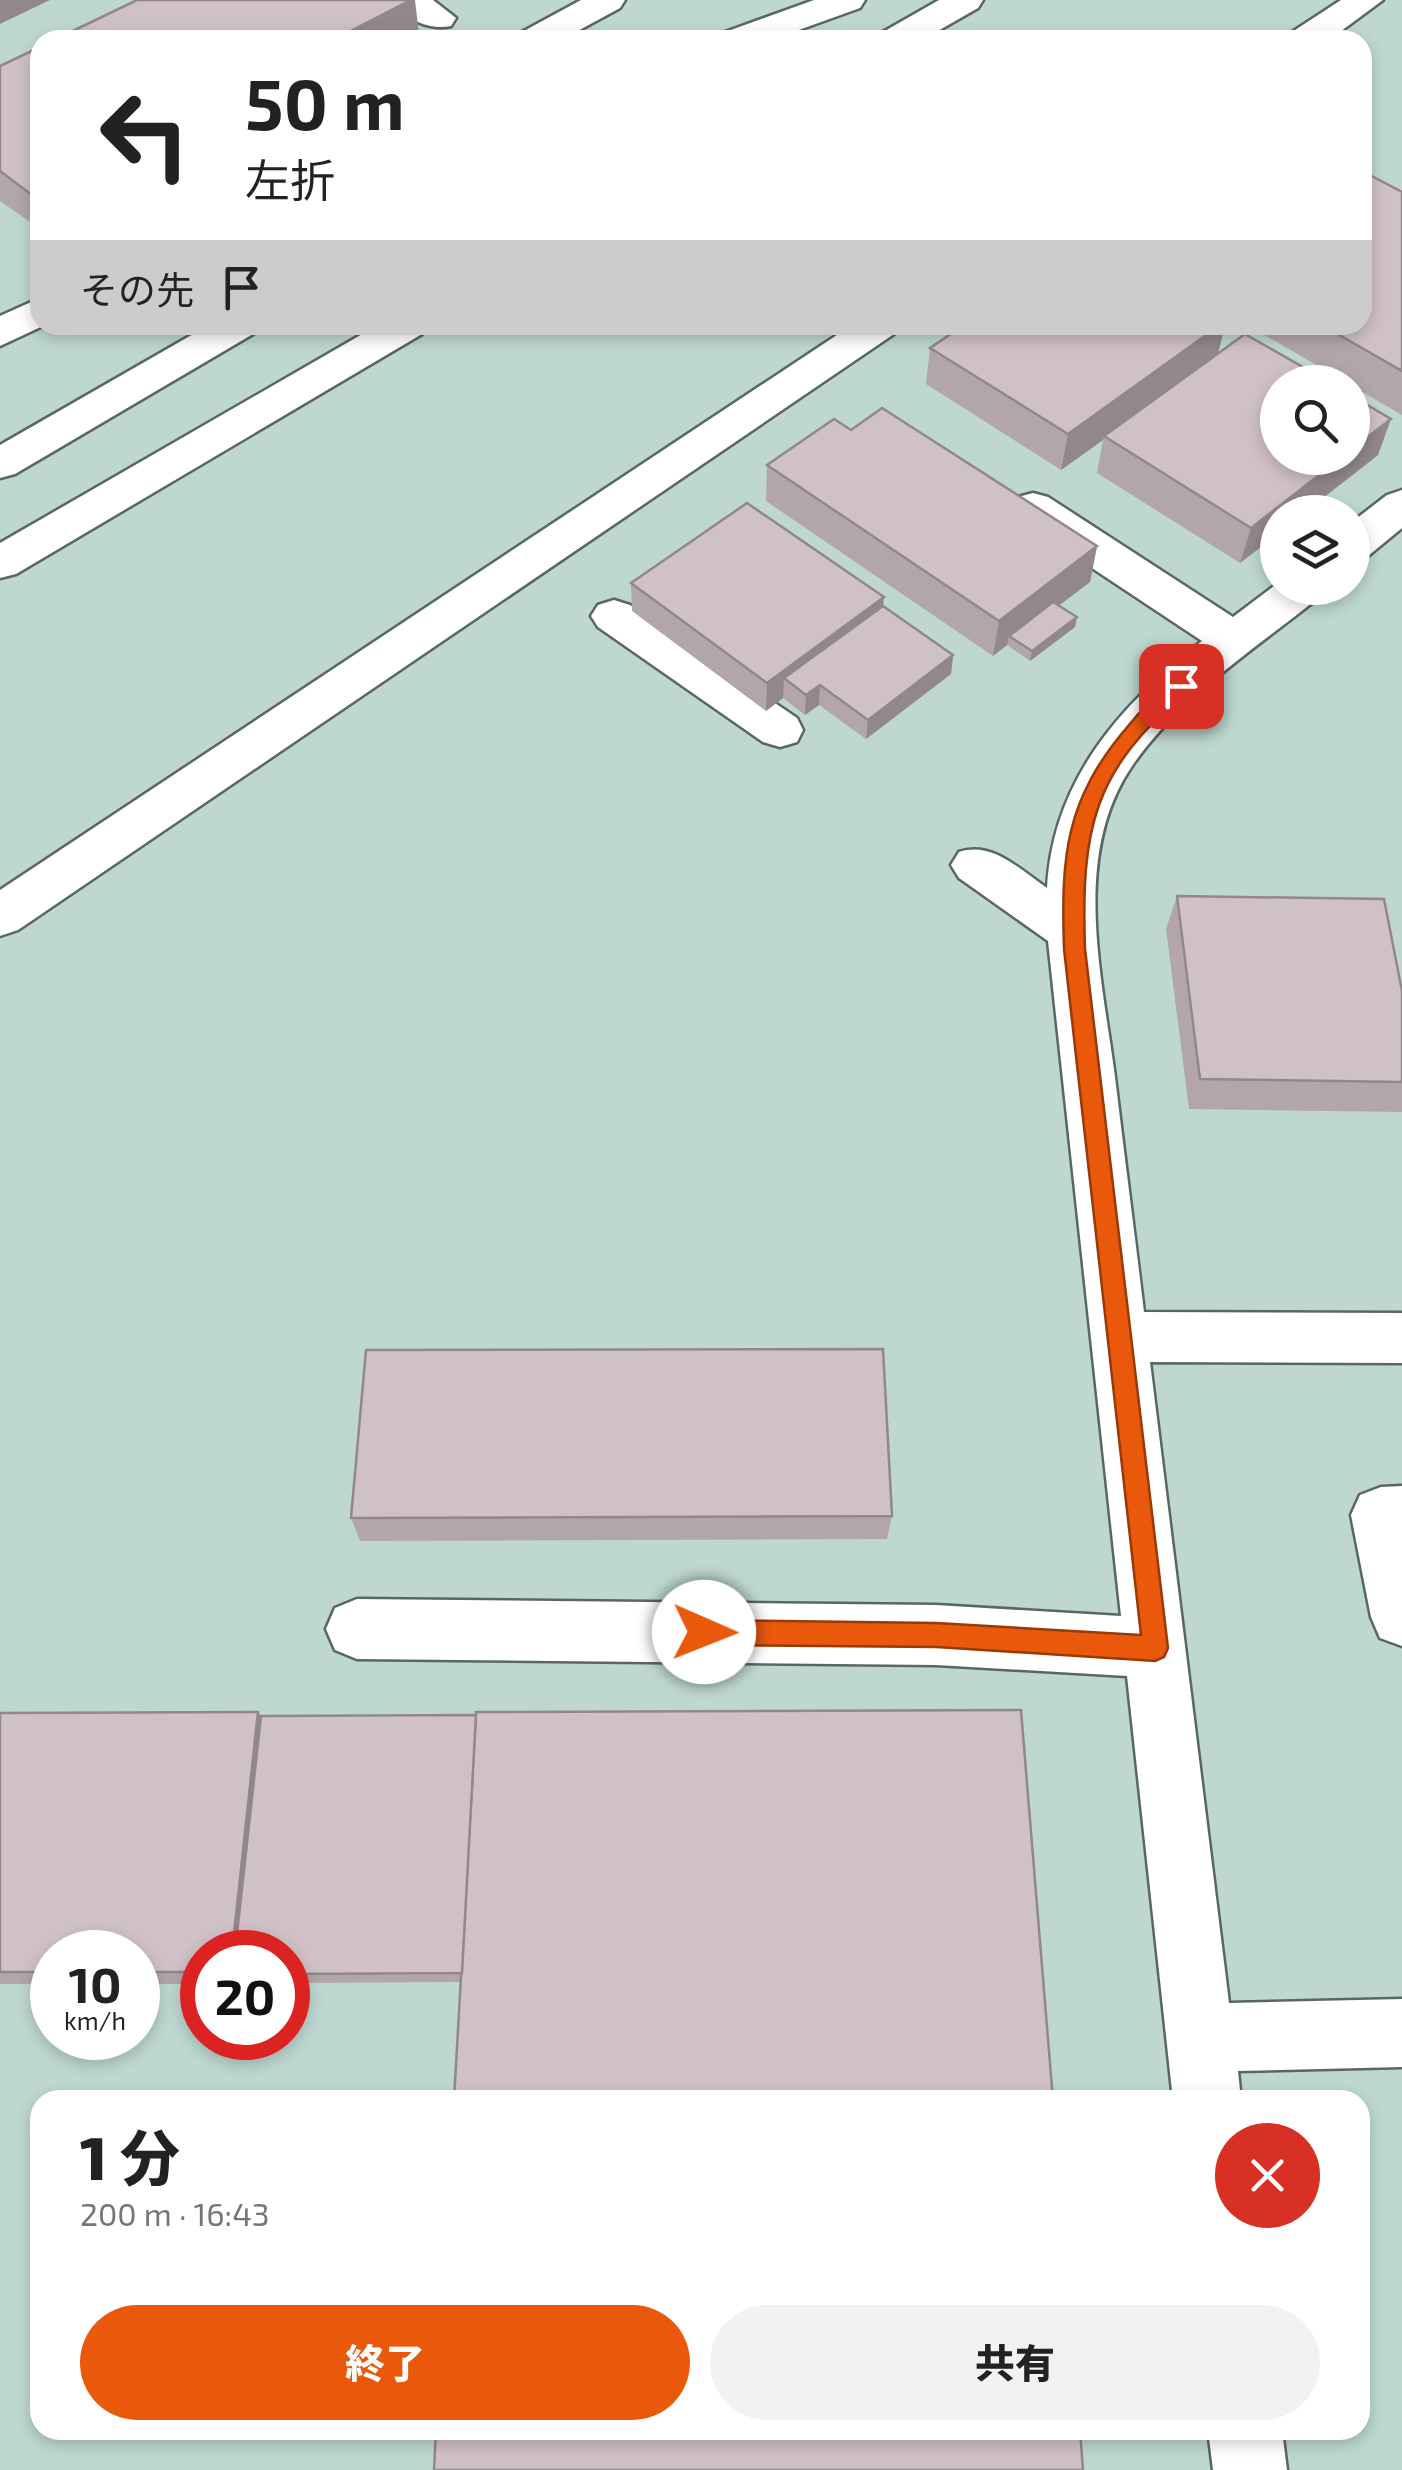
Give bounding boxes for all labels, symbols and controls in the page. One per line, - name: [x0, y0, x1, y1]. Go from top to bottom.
- text: 50 m: [245, 60, 405, 144]
- icon: left: [80, 70, 210, 200]
- text: 左折: [245, 152, 335, 206]
- icon: arrive: [214, 260, 269, 315]
- text: その先: [80, 266, 194, 312]
- map controls: [1260, 365, 1370, 605]
- button: search: [1260, 365, 1370, 475]
- button: layers: [1260, 495, 1370, 605]
- pin: [1139, 644, 1224, 729]
- icon: arrive: [1154, 659, 1209, 714]
- position arrow: [652, 1580, 756, 1684]
- speed limit sign: 20: [180, 1930, 310, 2060]
- text: 10: [68, 1953, 122, 2013]
- text: km/h: [64, 2005, 126, 2035]
- text: 1 分: [80, 2120, 180, 2192]
- button: close: [1215, 2123, 1320, 2228]
- text: 200 m · 16:43: [80, 2194, 270, 2232]
- button: 終了: [80, 2305, 690, 2420]
- button: 共有: [710, 2305, 1320, 2420]

